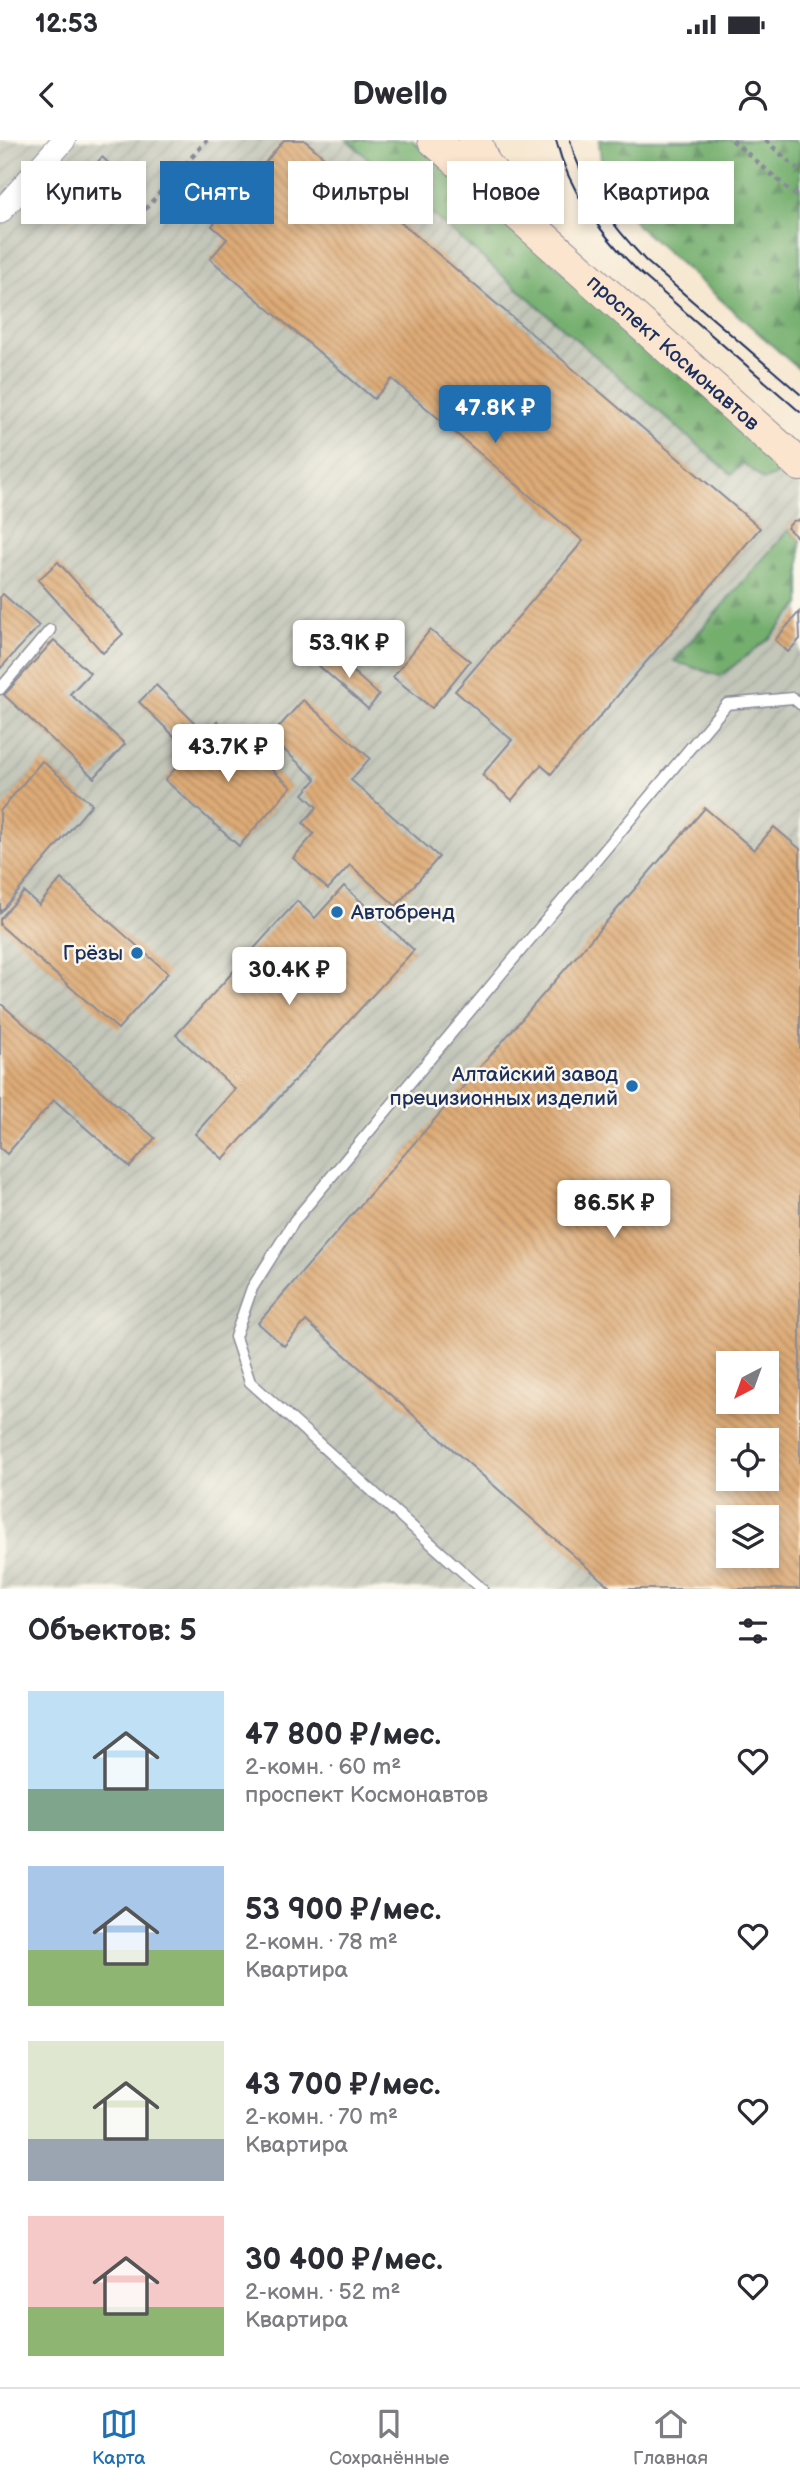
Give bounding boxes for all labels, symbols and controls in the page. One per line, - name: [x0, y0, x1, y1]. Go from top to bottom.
- text: 12:53: [35, 9, 98, 40]
- text: Dwello: [352, 75, 448, 114]
- icon: back: [28, 76, 66, 114]
- icon: person: [734, 76, 772, 114]
- chip: Купить: [21, 161, 146, 224]
- chip: Снять: [160, 161, 274, 224]
- chip: Фильтры: [288, 161, 433, 224]
- chip: Новое: [447, 161, 564, 224]
- chip: Квартира: [578, 161, 734, 224]
- street label: проспект Космонавтов: [582, 269, 765, 436]
- pin: 47.8K ₽: [430, 386, 560, 445]
- text: 47.8K ₽: [455, 394, 535, 422]
- pin: 53.9K ₽: [284, 620, 414, 680]
- text: 53.9K ₽: [309, 629, 389, 657]
- pin: 43.7K ₽: [163, 724, 293, 784]
- text: 43.7K ₽: [188, 733, 268, 761]
- place label: Автобренд: [350, 900, 455, 925]
- marker: Автобренд: [329, 904, 345, 920]
- place label: Грёзы: [63, 941, 123, 966]
- marker: Грёзы: [129, 945, 145, 961]
- pin: 30.4K ₽: [224, 948, 354, 1007]
- text: 30.4K ₽: [248, 956, 330, 984]
- place label: Алтайский завод прецизионных изделий: [389, 1062, 618, 1111]
- marker: Алтайский завод прецизионных изделий: [624, 1078, 640, 1094]
- pin: 86.5K ₽: [549, 1180, 679, 1240]
- text: 86.5K ₽: [573, 1189, 655, 1217]
- north arrow: [716, 1351, 779, 1414]
- map controls: [716, 1351, 779, 1568]
- button: locate: [716, 1428, 779, 1491]
- button: layers: [716, 1505, 779, 1568]
- icon: filters: [734, 1612, 772, 1650]
- text: Объектов: 5: [28, 1613, 197, 1649]
- text: 47 800 ₽/мес.: [245, 1717, 441, 1753]
- icon: home: [84, 1719, 168, 1803]
- icon: heart: [734, 1742, 772, 1780]
- text: 2-комн. · 60 m²: [245, 1753, 401, 1781]
- text: проспект Космонавтов: [245, 1781, 488, 1809]
- text: 53 900 ₽/мес.: [245, 1892, 441, 1928]
- icon: home: [84, 1894, 168, 1978]
- icon: heart: [734, 1917, 772, 1955]
- text: 2-комн. · 78 m²: [245, 1928, 398, 1956]
- text: Квартира: [245, 1956, 348, 1984]
- text: 43 700 ₽/мес.: [245, 2067, 441, 2103]
- icon: home: [84, 2069, 168, 2153]
- icon: heart: [734, 2092, 772, 2130]
- text: 2-комн. · 70 m²: [245, 2103, 398, 2131]
- text: Квартира: [245, 2131, 348, 2159]
- text: 30 400 ₽/мес.: [245, 2242, 443, 2278]
- icon: home: [84, 2244, 168, 2328]
- icon: heart: [734, 2267, 772, 2305]
- text: 2-комн. · 52 m²: [245, 2278, 400, 2306]
- text: Квартира: [245, 2306, 348, 2334]
- tab: Карта: [92, 2405, 145, 2470]
- tab: Сохранённые: [329, 2405, 449, 2470]
- tab: Главная: [633, 2405, 708, 2470]

